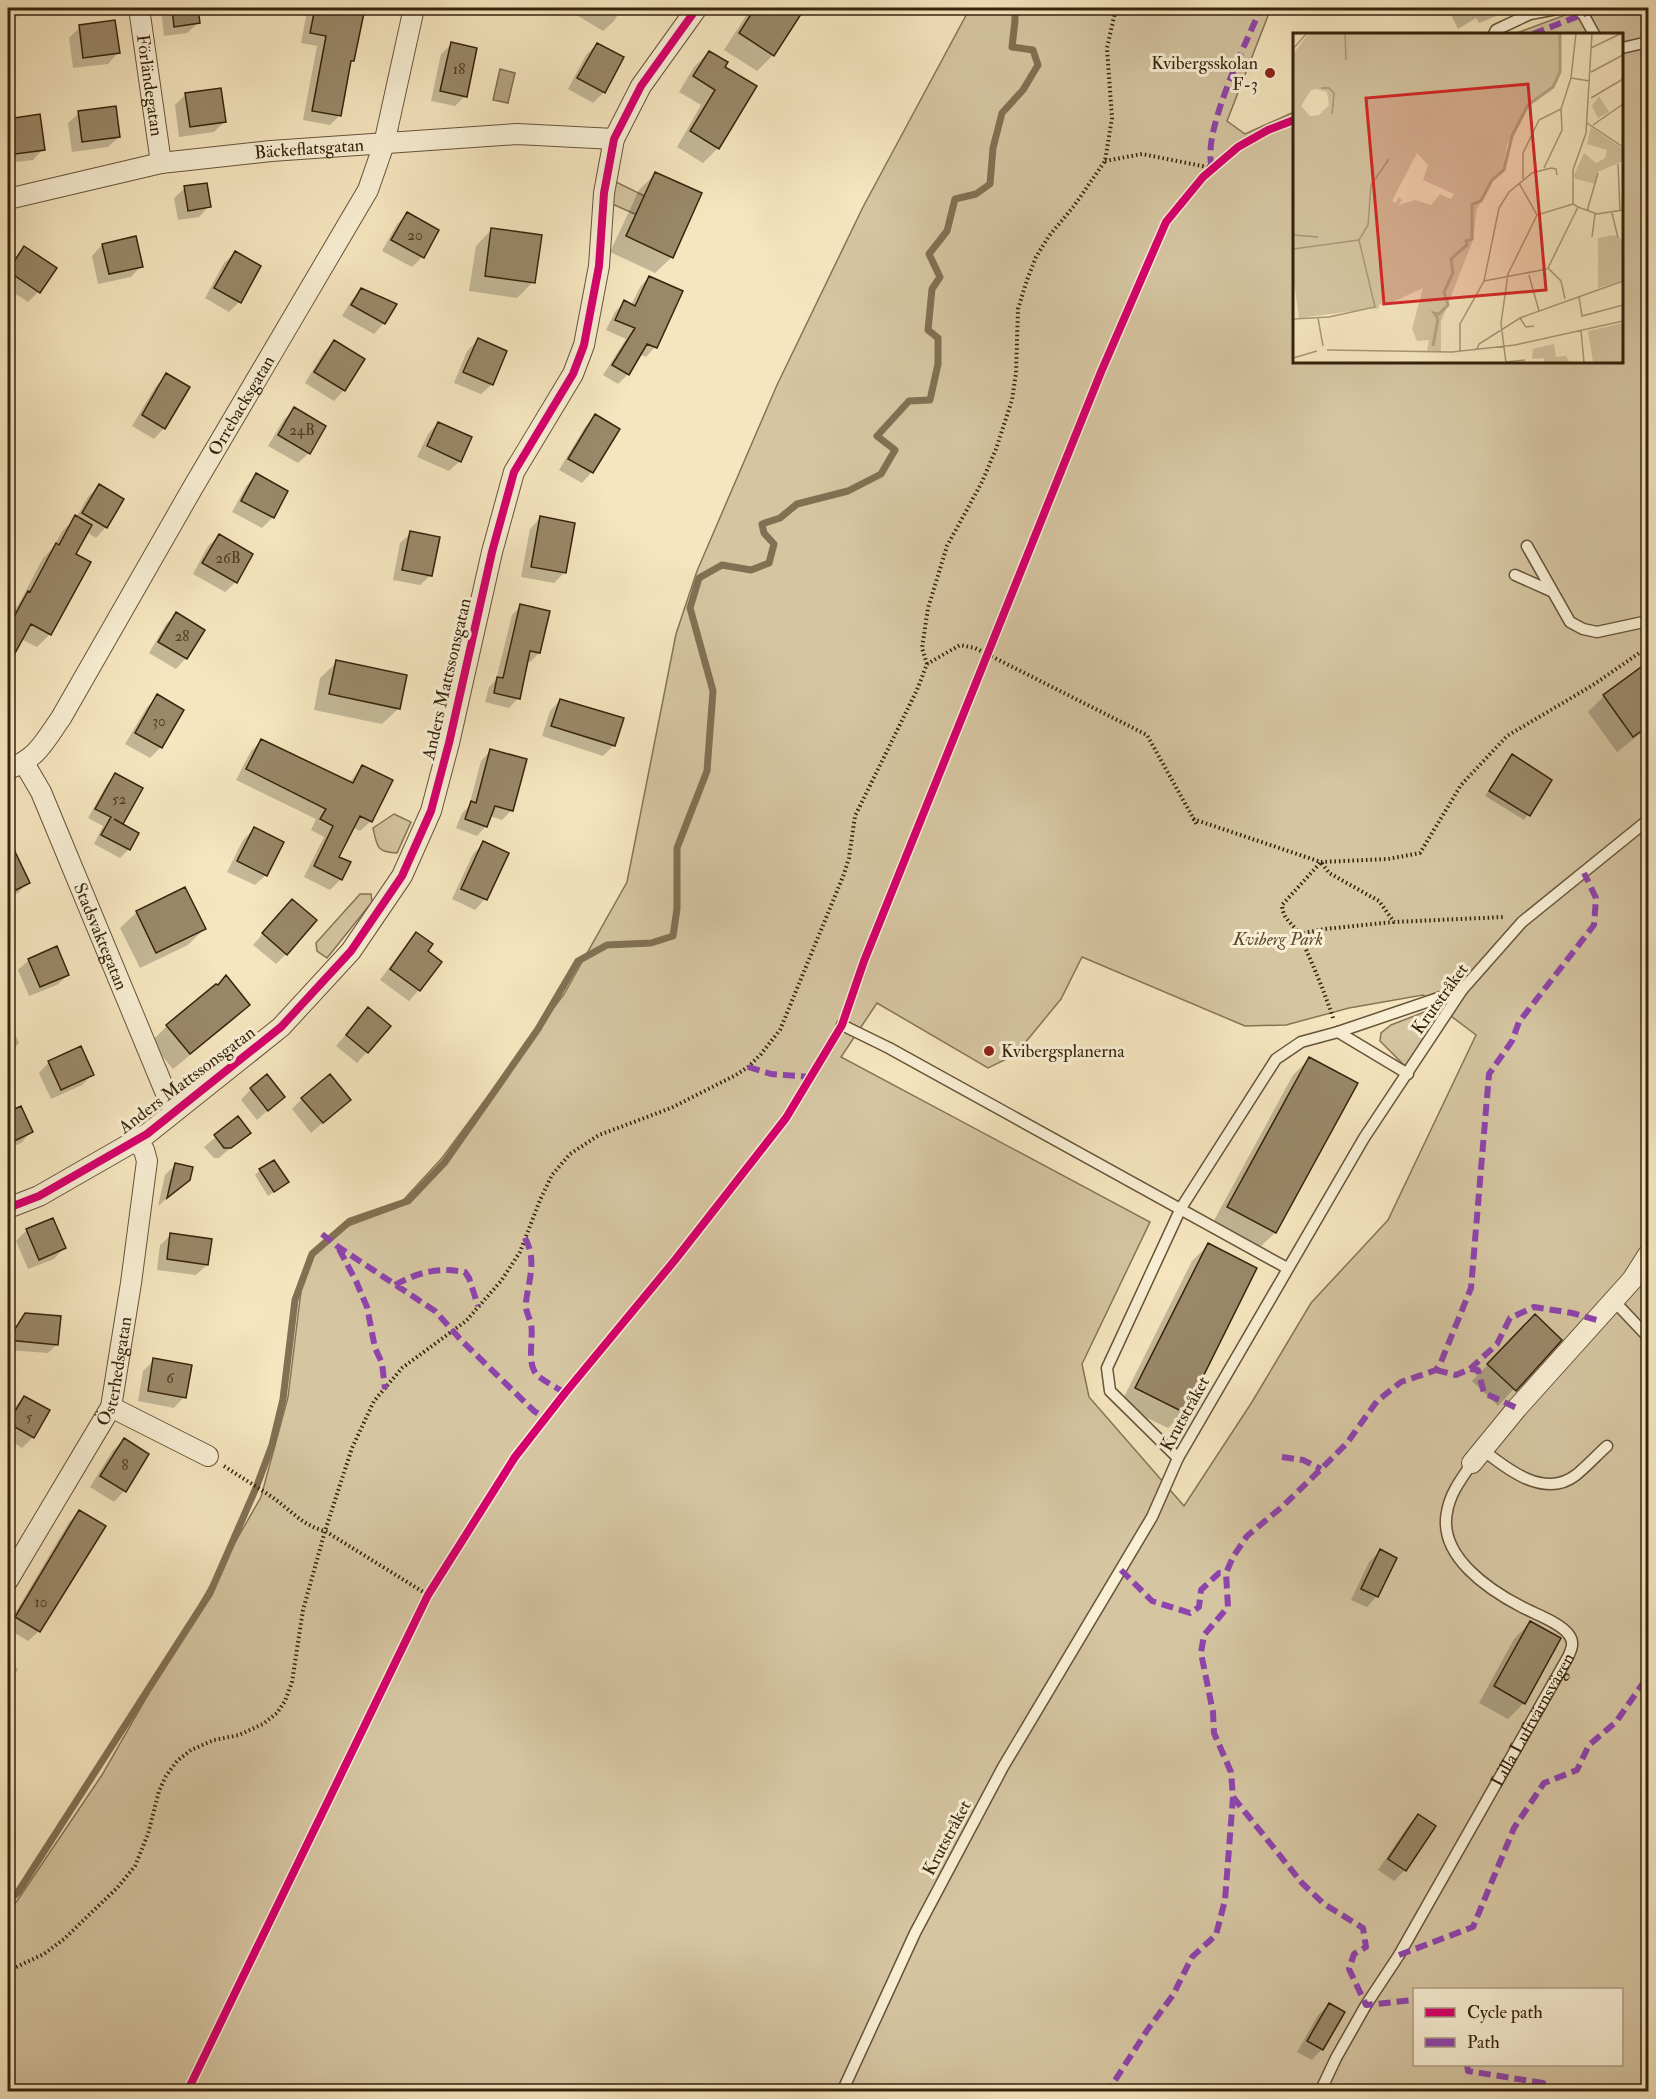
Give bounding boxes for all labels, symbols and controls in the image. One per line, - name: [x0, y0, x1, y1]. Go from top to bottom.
- street label: Förländegatan: [131, 33, 169, 138]
- inset map: [1293, 33, 1623, 363]
- place label: Kvibergsskolan F-3: [1151, 52, 1258, 96]
- house number: 18: [453, 60, 465, 79]
- marker: Kvibergsskolan F-3: [1263, 66, 1277, 80]
- street label: Bäckeflatsgatan: [253, 133, 365, 164]
- house number: 20: [407, 226, 423, 245]
- street label: Orrebacksgatan: [203, 351, 280, 460]
- house number: 24B: [289, 421, 315, 440]
- house number: 26B: [216, 549, 241, 568]
- street label: Anders Mattssonsgatan: [417, 596, 477, 763]
- house number: 28: [175, 627, 189, 646]
- house number: 30: [152, 712, 166, 731]
- house number: 52: [112, 790, 126, 809]
- street label: Stadsvaktegatan: [68, 879, 133, 994]
- park label: Kviberg Park: [1232, 928, 1323, 951]
- street label: Krutstråket: [1407, 959, 1474, 1039]
- street label: Anders Mattssonsgatan: [113, 1021, 260, 1140]
- place label: Kvibergsplanerna: [1001, 1040, 1125, 1063]
- marker: Kvibergsplanerna: [982, 1044, 996, 1058]
- street label: Österhedsgatan: [91, 1315, 137, 1430]
- house number: 6: [166, 1369, 175, 1388]
- street label: Krutstråket: [1155, 1372, 1215, 1456]
- house number: 5: [26, 1408, 33, 1427]
- house number: 8: [121, 1456, 129, 1475]
- house number: 10: [35, 1593, 47, 1612]
- street label: Lilla Luftvärnsvägen: [1485, 1649, 1580, 1791]
- street label: Krutstråket: [918, 1796, 977, 1880]
- legend: [1413, 1988, 1623, 2066]
- text: Cycle path: [1467, 2001, 1543, 2024]
- text: Path: [1467, 2031, 1500, 2054]

